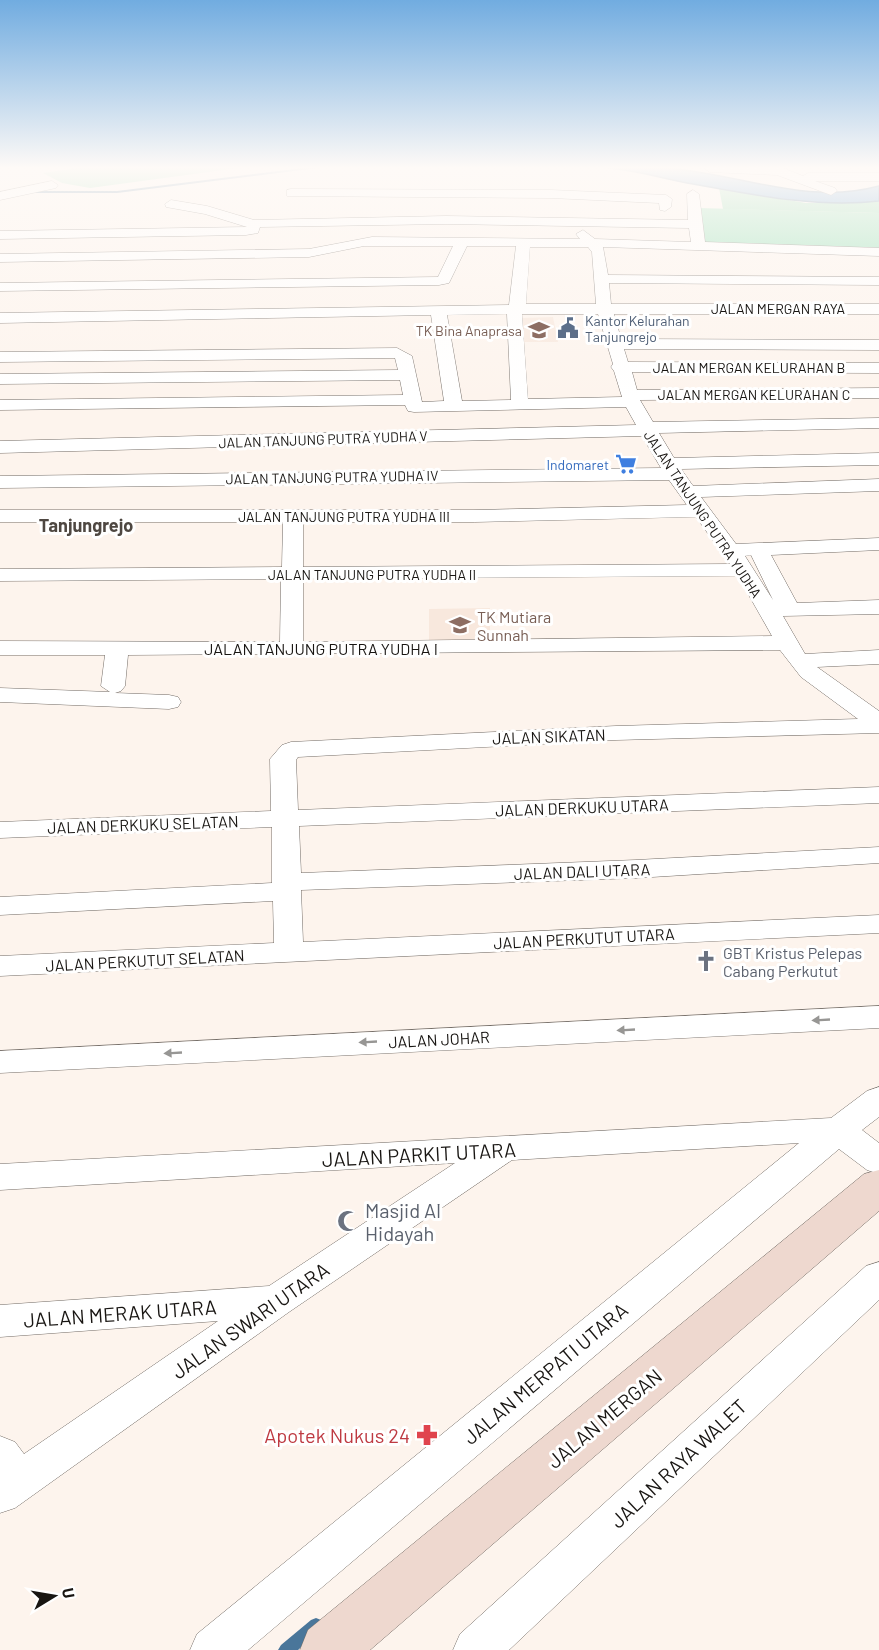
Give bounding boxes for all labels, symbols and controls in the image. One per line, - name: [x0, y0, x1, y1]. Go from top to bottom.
- street label: JALAN MERGAN RAYA: [711, 300, 846, 317]
- place label: Kantor Kelurahan Tanjungrejo: [585, 312, 690, 345]
- public building icon: Kantor Kelurahan Tanjungrejo: [556, 316, 580, 340]
- school or university icon: TK Bina Anaprasa: [527, 318, 551, 342]
- place label: TK Bina Anaprasa: [416, 322, 522, 339]
- street label: JALAN MERGAN KELURAHAN B: [653, 359, 845, 376]
- street label: JALAN MERGAN KELURAHAN C: [658, 386, 850, 403]
- street label: JALAN TANJUNG PUTRA YUDHA V: [218, 427, 428, 451]
- street label: JALAN TANJUNG PUTRA YUDHA: [641, 427, 766, 601]
- supermarket icon: Indomaret: [614, 452, 638, 476]
- place label: Indomaret: [546, 456, 609, 473]
- street label: JALAN TANJUNG PUTRA YUDHA IV: [226, 467, 438, 487]
- street label: JALAN TANJUNG PUTRA YUDHA III: [238, 508, 450, 525]
- district label: Tanjungrejo: [39, 514, 133, 536]
- street label: JALAN TANJUNG PUTRA YUDHA II: [268, 566, 476, 583]
- place label: TK Mutiara Sunnah: [477, 607, 551, 644]
- school or university icon: TK Mutiara Sunnah: [448, 613, 472, 637]
- street label: JALAN TANJUNG PUTRA YUDHA I: [204, 639, 438, 658]
- street label: JALAN SIKATAN: [492, 725, 606, 747]
- street label: JALAN DERKUKU UTARA: [495, 794, 669, 820]
- street label: JALAN DERKUKU SELATAN: [47, 811, 239, 837]
- street label: JALAN DALI UTARA: [514, 859, 651, 883]
- street label: JALAN PERKUTUT UTARA: [493, 924, 675, 952]
- place label: GBT Kristus Pelepas Cabang Perkutut: [723, 943, 862, 980]
- street label: JALAN PERKUTUT SELATAN: [45, 945, 245, 975]
- church icon: GBT Kristus Pelepas Cabang Perkutut: [694, 949, 718, 973]
- one-way arrow: [811, 1015, 830, 1024]
- one-way arrow: [616, 1025, 635, 1034]
- street label: JALAN JOHAR: [388, 1027, 490, 1051]
- one-way arrow: [359, 1038, 378, 1047]
- one-way arrow: [164, 1048, 183, 1057]
- street label: JALAN PARKIT UTARA: [321, 1137, 517, 1171]
- place label: Masjid Al Hidayah: [365, 1198, 441, 1245]
- mosque icon: Masjid Al Hidayah: [336, 1209, 360, 1233]
- street label: JALAN SWARI UTARA: [167, 1257, 333, 1383]
- street label: JALAN MERAK UTARA: [23, 1294, 217, 1332]
- street label: JALAN MERPATI UTARA: [458, 1297, 632, 1449]
- street label: JALAN MERGAN: [542, 1363, 666, 1473]
- street label: JALAN RAYA WALET: [605, 1394, 751, 1532]
- place label: Apotek Nukus 24: [264, 1423, 410, 1447]
- pharmacy icon: Apotek Nukus 24: [415, 1423, 439, 1447]
- north arrow: [24, 1566, 84, 1626]
- text: U: [59, 1586, 80, 1600]

